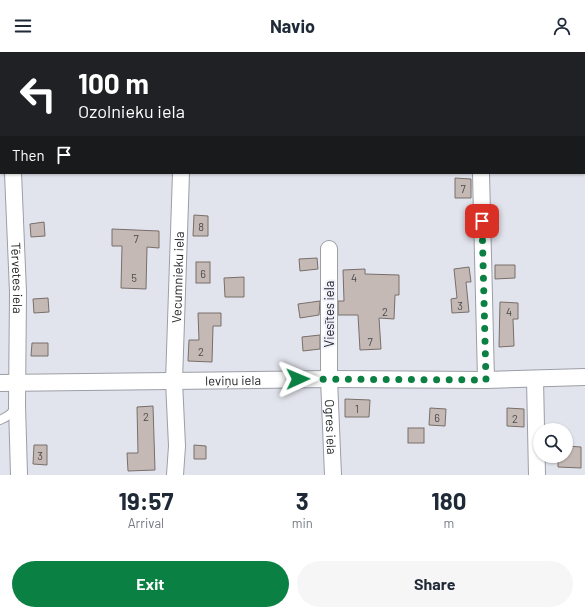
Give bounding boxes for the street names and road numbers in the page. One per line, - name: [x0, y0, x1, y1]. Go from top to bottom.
- street label: Vecumnieku iela: [168, 231, 187, 323]
- street label: Tērvetes iela: [8, 242, 26, 314]
- street label: Viesītes iela: [321, 281, 337, 347]
- street label: Ieviņu iela: [205, 372, 261, 389]
- street label: Ogres iela: [322, 399, 340, 455]

